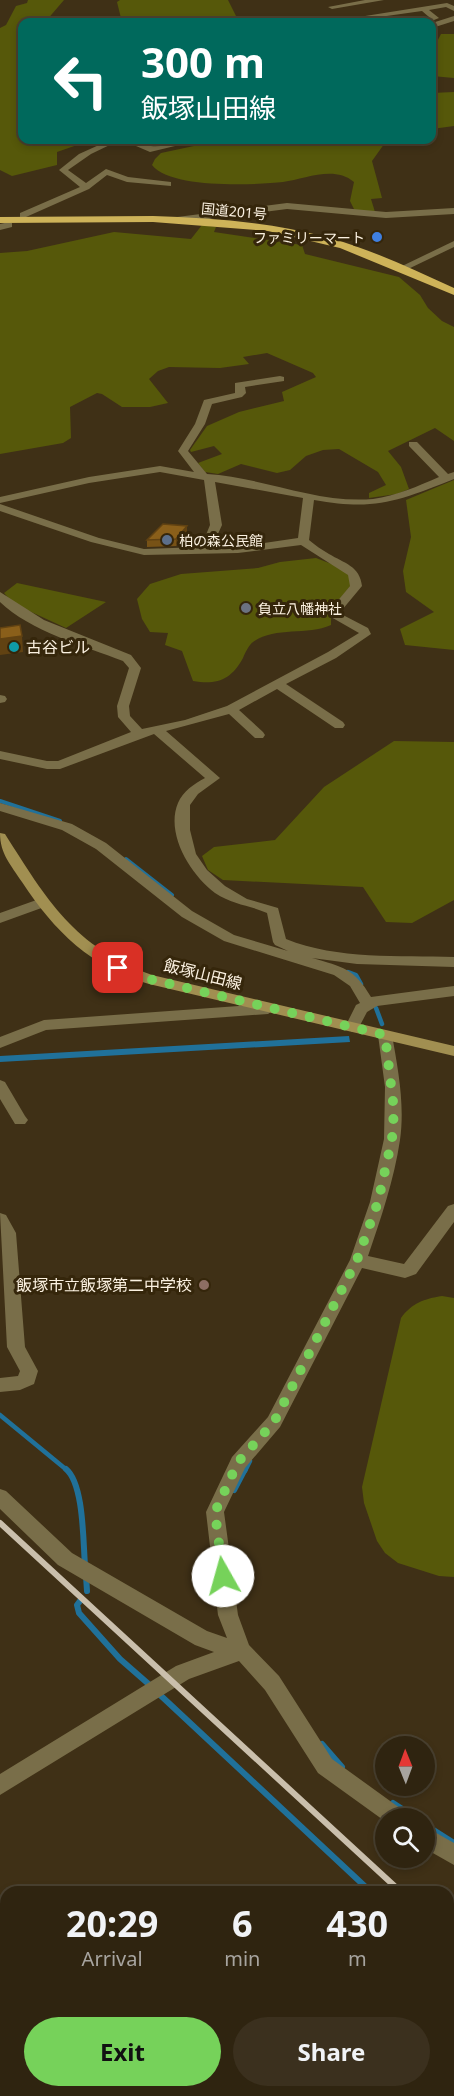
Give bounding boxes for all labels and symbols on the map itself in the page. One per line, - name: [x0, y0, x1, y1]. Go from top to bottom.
- street label: 国道201号: [200, 199, 268, 223]
- place label: ファミリーマート: [253, 228, 365, 247]
- marker: ファミリーマート: [370, 230, 384, 244]
- place label: 柏の森公民館: [179, 531, 263, 550]
- marker: 柏の森公民館: [160, 533, 174, 547]
- place label: 負立八幡神社: [258, 599, 342, 618]
- marker: 負立八幡神社: [239, 601, 253, 615]
- place label: 古谷ビル: [26, 636, 90, 658]
- marker: 古谷ビル: [7, 640, 21, 654]
- pin: [92, 942, 143, 993]
- street label: 飯塚山田線: [162, 954, 244, 994]
- place label: 飯塚市立飯塚第二中学校: [16, 1274, 192, 1296]
- marker: 飯塚市立飯塚第二中学校: [197, 1278, 211, 1292]
- position arrow: [191, 1544, 255, 1608]
- north arrow: [375, 1736, 435, 1796]

